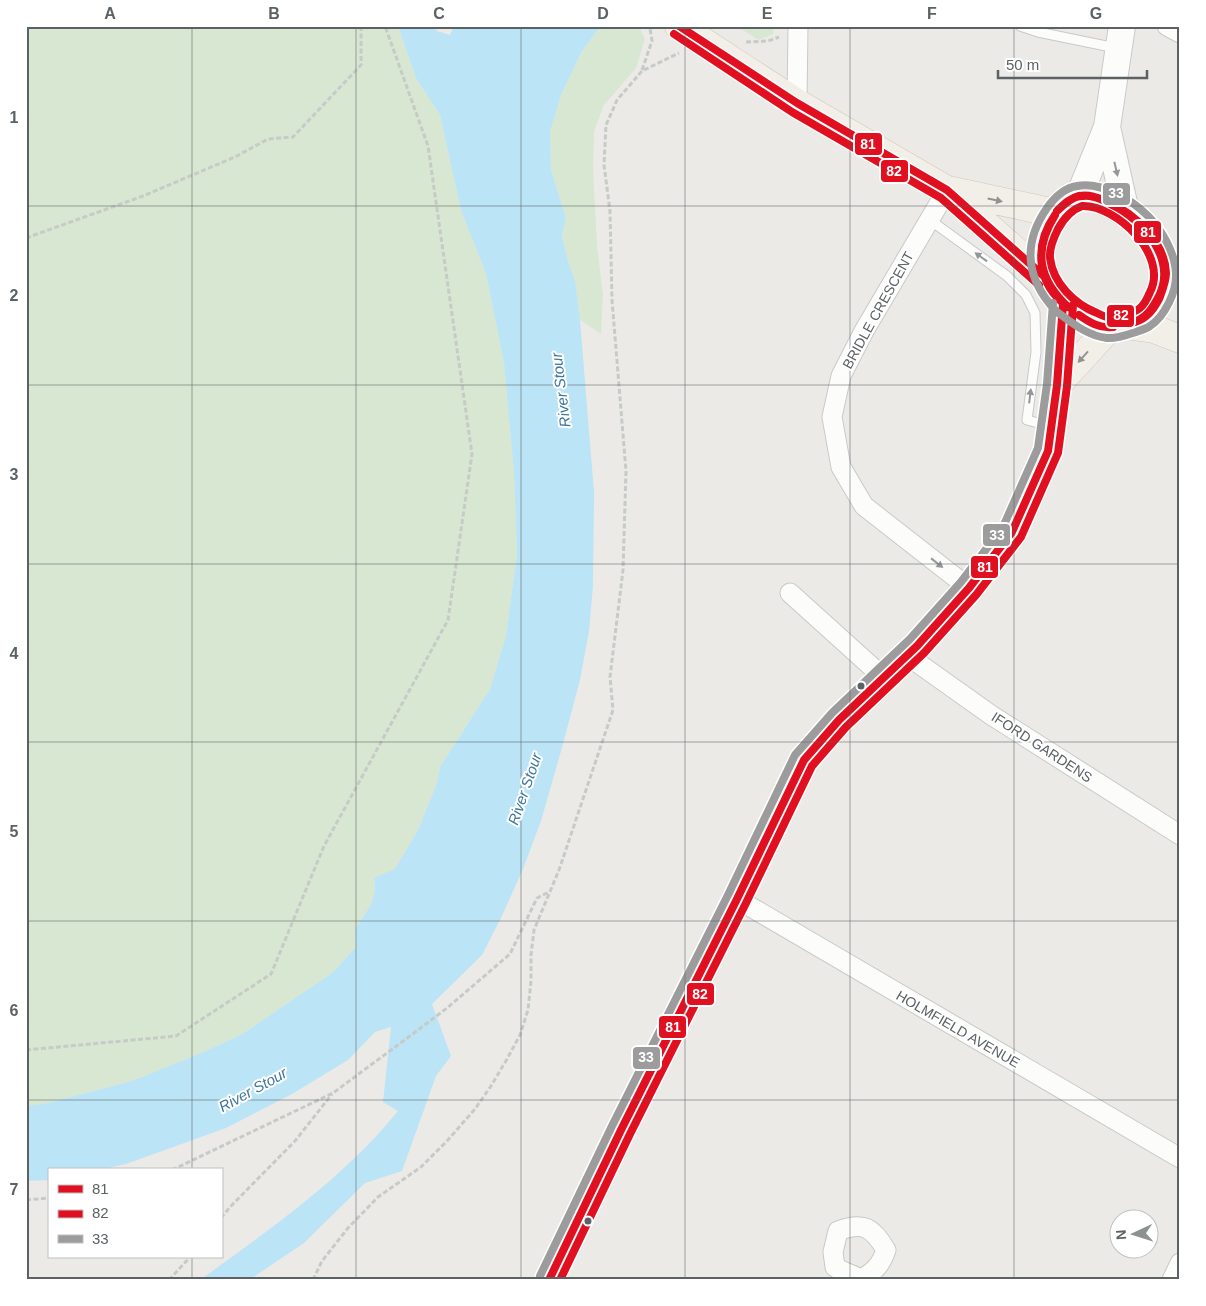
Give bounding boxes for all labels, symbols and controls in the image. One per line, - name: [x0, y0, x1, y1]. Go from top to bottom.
- text: A: [104, 5, 116, 22]
- text: B: [268, 5, 280, 22]
- text: C: [433, 5, 445, 22]
- text: D: [597, 5, 609, 22]
- text: E: [762, 5, 773, 22]
- text: F: [927, 5, 937, 22]
- text: G: [1090, 5, 1102, 22]
- scale bar: [998, 48, 1147, 80]
- text: 50 m: [1006, 56, 1039, 73]
- text: 1: [10, 109, 19, 126]
- line badge: 81: [854, 132, 883, 156]
- text: 81: [860, 136, 876, 152]
- line badge: 82: [880, 159, 909, 183]
- one-way arrow: [1112, 162, 1120, 177]
- text: 82: [886, 163, 902, 179]
- line badge: 33: [1102, 182, 1131, 206]
- text: 33: [1108, 185, 1124, 201]
- one-way arrow: [987, 196, 1002, 204]
- line badge: 81: [1133, 220, 1162, 244]
- text: 81: [1140, 224, 1156, 240]
- street label: BRIDLE CRESCENT: [839, 248, 917, 371]
- one-way arrow: [975, 252, 988, 263]
- text: 2: [10, 287, 19, 304]
- line badge: 82: [1106, 304, 1135, 328]
- text: 82: [1113, 307, 1129, 323]
- one-way arrow: [1077, 350, 1089, 362]
- water label: River Stour: [547, 351, 574, 428]
- one-way arrow: [1026, 388, 1034, 404]
- text: 3: [10, 466, 19, 483]
- line badge: 33: [982, 523, 1011, 547]
- text: 33: [989, 527, 1005, 543]
- line badge: 81: [970, 555, 999, 579]
- one-way arrow: [931, 558, 944, 569]
- text: 81: [977, 559, 993, 575]
- text: 4: [10, 645, 19, 662]
- unlabelled marker: [856, 681, 866, 691]
- street label: IFORD GARDENS: [989, 709, 1095, 785]
- water label: River Stour: [504, 750, 545, 827]
- text: 5: [10, 823, 19, 840]
- line badge: 82: [686, 982, 715, 1006]
- text: 82: [692, 986, 708, 1002]
- street label: HOLMFIELD AVENUE: [893, 987, 1023, 1071]
- text: 6: [10, 1002, 19, 1019]
- line badge: 81: [658, 1015, 687, 1039]
- text: 81: [665, 1019, 681, 1035]
- line badge: 33: [632, 1046, 661, 1070]
- text: 33: [638, 1049, 654, 1065]
- water label: River Stour: [216, 1063, 291, 1115]
- legend: [48, 1168, 222, 1258]
- text: 81: [92, 1180, 109, 1197]
- text: 7: [10, 1181, 19, 1198]
- text: 82: [92, 1204, 109, 1221]
- north arrow: [1108, 1208, 1158, 1258]
- unlabelled marker: [583, 1216, 593, 1226]
- text: N: [1113, 1229, 1129, 1241]
- text: 33: [92, 1230, 109, 1247]

